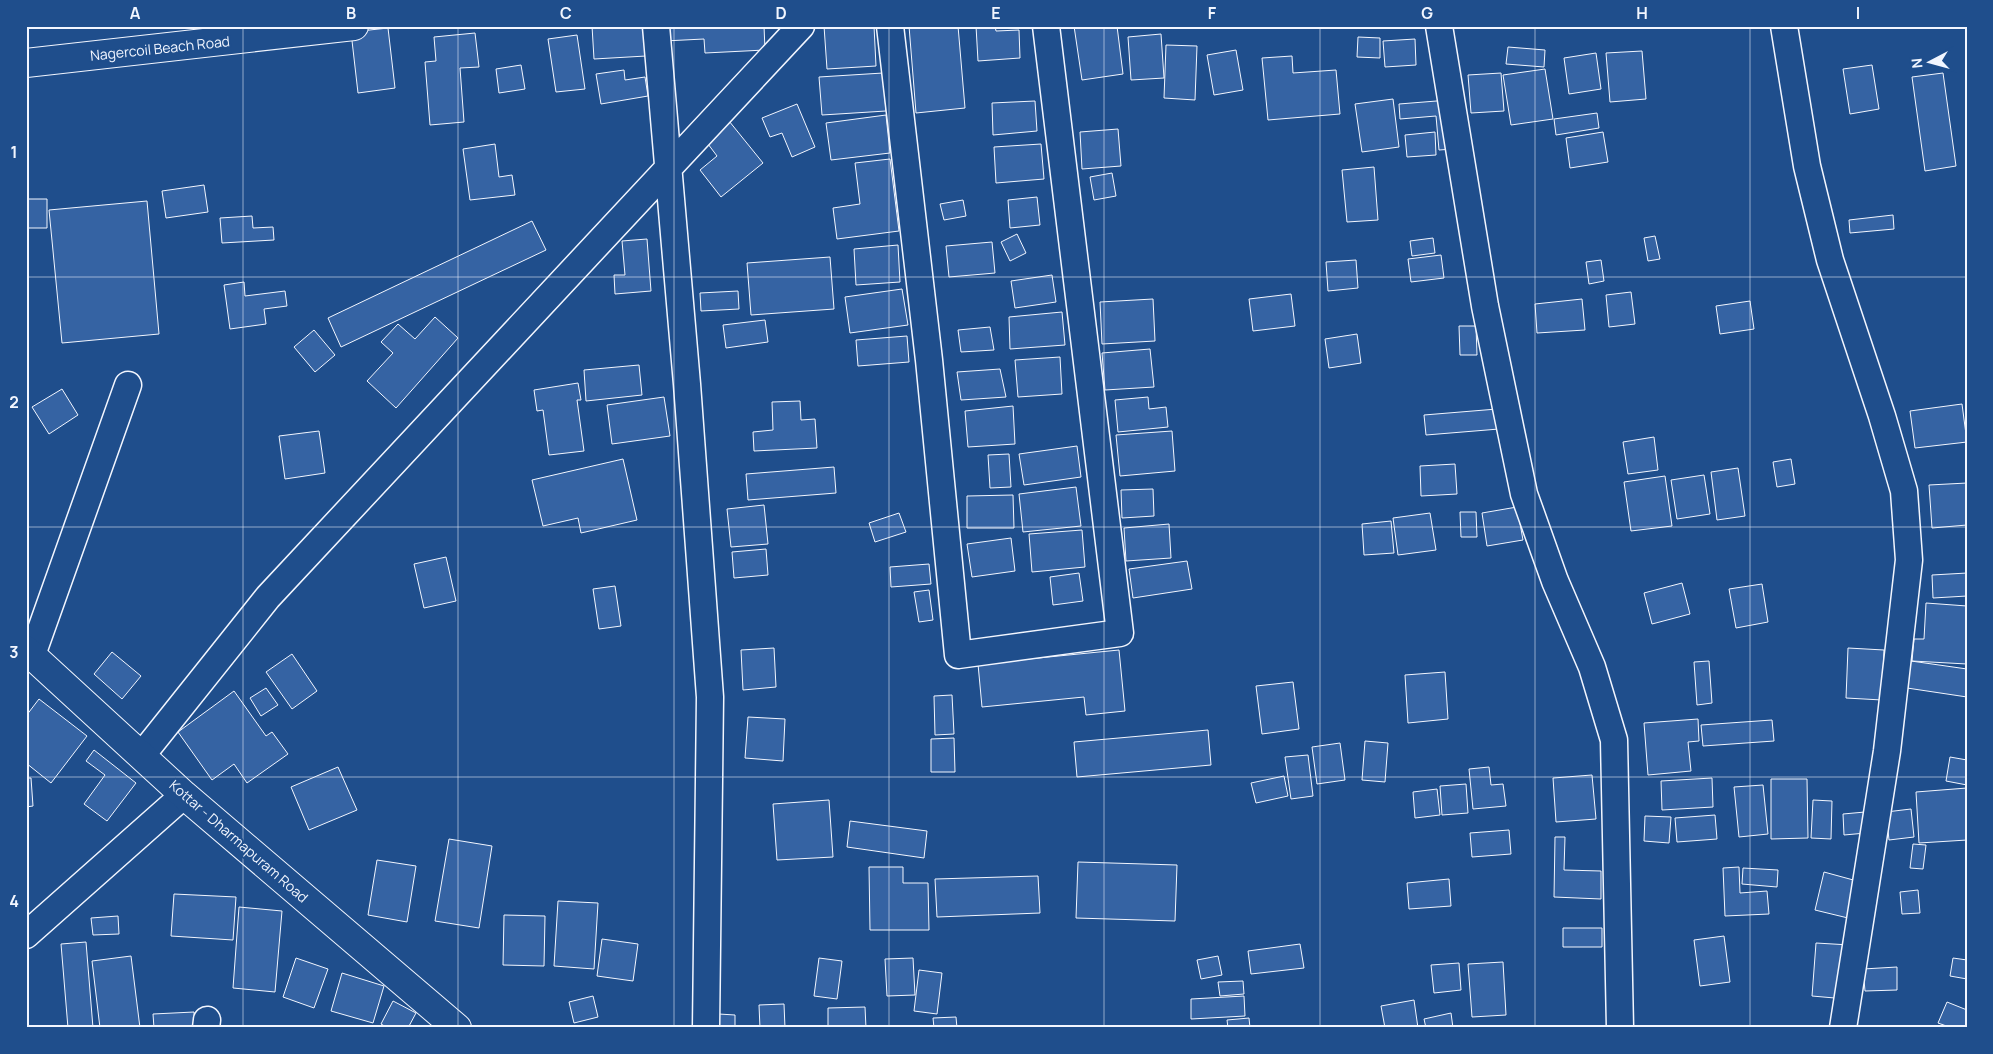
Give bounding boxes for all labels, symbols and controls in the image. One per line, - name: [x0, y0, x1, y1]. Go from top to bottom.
- text: A: [130, 2, 141, 24]
- text: B: [346, 2, 356, 24]
- text: C: [560, 2, 572, 24]
- text: D: [775, 2, 787, 24]
- text: E: [991, 2, 1001, 24]
- text: F: [1208, 2, 1217, 24]
- text: G: [1421, 2, 1433, 24]
- text: H: [1636, 2, 1648, 24]
- text: I: [1856, 2, 1860, 24]
- street label: Nagercoil Beach Road: [89, 31, 231, 65]
- north arrow: [1906, 38, 1956, 88]
- text: N: [1907, 57, 1927, 69]
- text: 1: [10, 141, 18, 163]
- text: 2: [9, 391, 19, 413]
- text: 3: [9, 641, 19, 663]
- street label: Kottar - Dharmapuram Road: [166, 775, 312, 907]
- text: 4: [9, 890, 19, 912]

